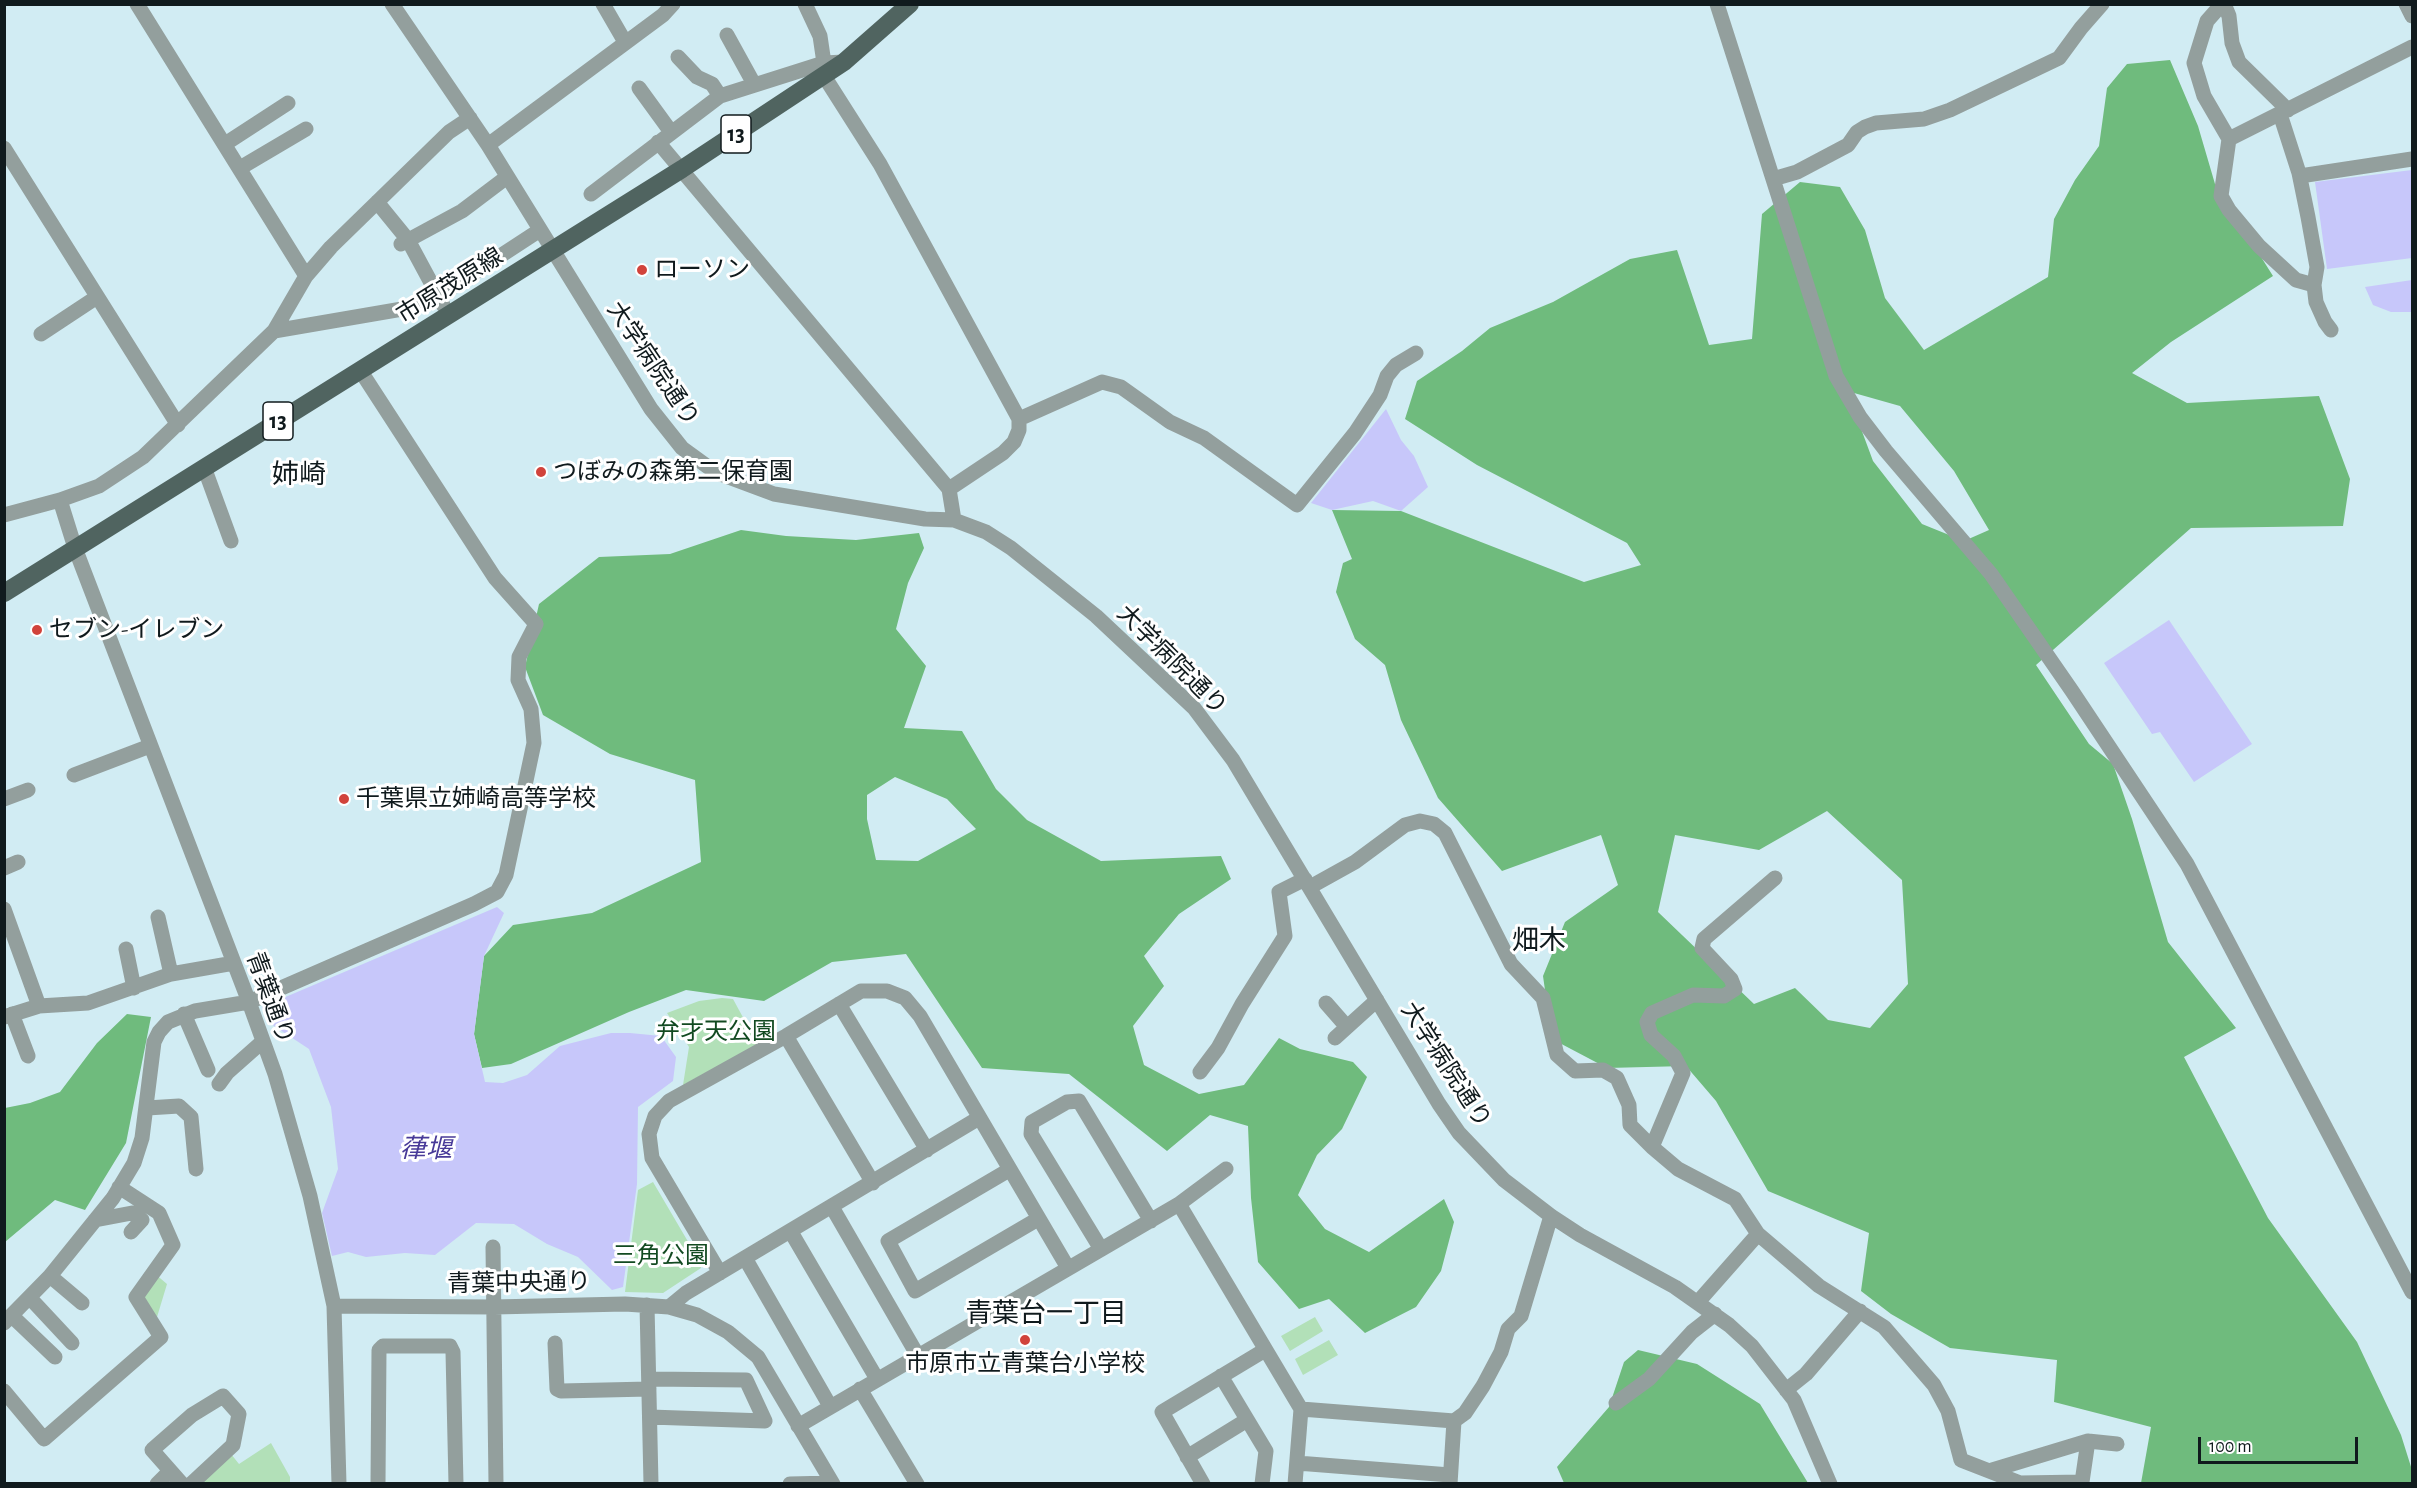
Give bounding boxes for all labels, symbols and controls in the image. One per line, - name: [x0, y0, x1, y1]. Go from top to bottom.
- road number: 13: [721, 115, 751, 153]
- street label: 市原茂原線: [391, 242, 509, 330]
- place label: ローソン: [654, 256, 750, 284]
- marker: ローソン: [635, 263, 649, 277]
- street label: 大学病院通り: [601, 296, 705, 432]
- road number: 13: [263, 402, 293, 440]
- place label: つぼみの森第二保育園: [553, 458, 793, 486]
- district label: 姉崎: [272, 459, 326, 491]
- marker: つぼみの森第二保育園: [534, 465, 548, 479]
- street label: 大学病院通り: [1111, 599, 1233, 721]
- place label: セブン-イレブン: [49, 616, 224, 644]
- marker: セブン-イレブン: [30, 623, 44, 637]
- place label: 千葉県立姉崎高等学校: [356, 785, 596, 813]
- marker: 千葉県立姉崎高等学校: [337, 792, 351, 806]
- district label: 畑木: [1512, 925, 1566, 957]
- street label: 青葉通り: [240, 948, 300, 1048]
- street label: 大学病院通り: [1395, 997, 1497, 1133]
- park label: 弁才天公園: [656, 1018, 776, 1046]
- water label: 葎堰: [400, 1133, 452, 1165]
- park label: 三角公園: [613, 1242, 709, 1270]
- street label: 青葉中央通り: [447, 1267, 591, 1299]
- district label: 青葉台一丁目: [965, 1298, 1127, 1330]
- marker: 市原市立青葉台小学校: [1018, 1333, 1032, 1347]
- place label: 市原市立青葉台小学校: [905, 1350, 1145, 1378]
- scale bar: [2201, 1425, 2362, 1463]
- text: 100 m: [2209, 1438, 2252, 1456]

